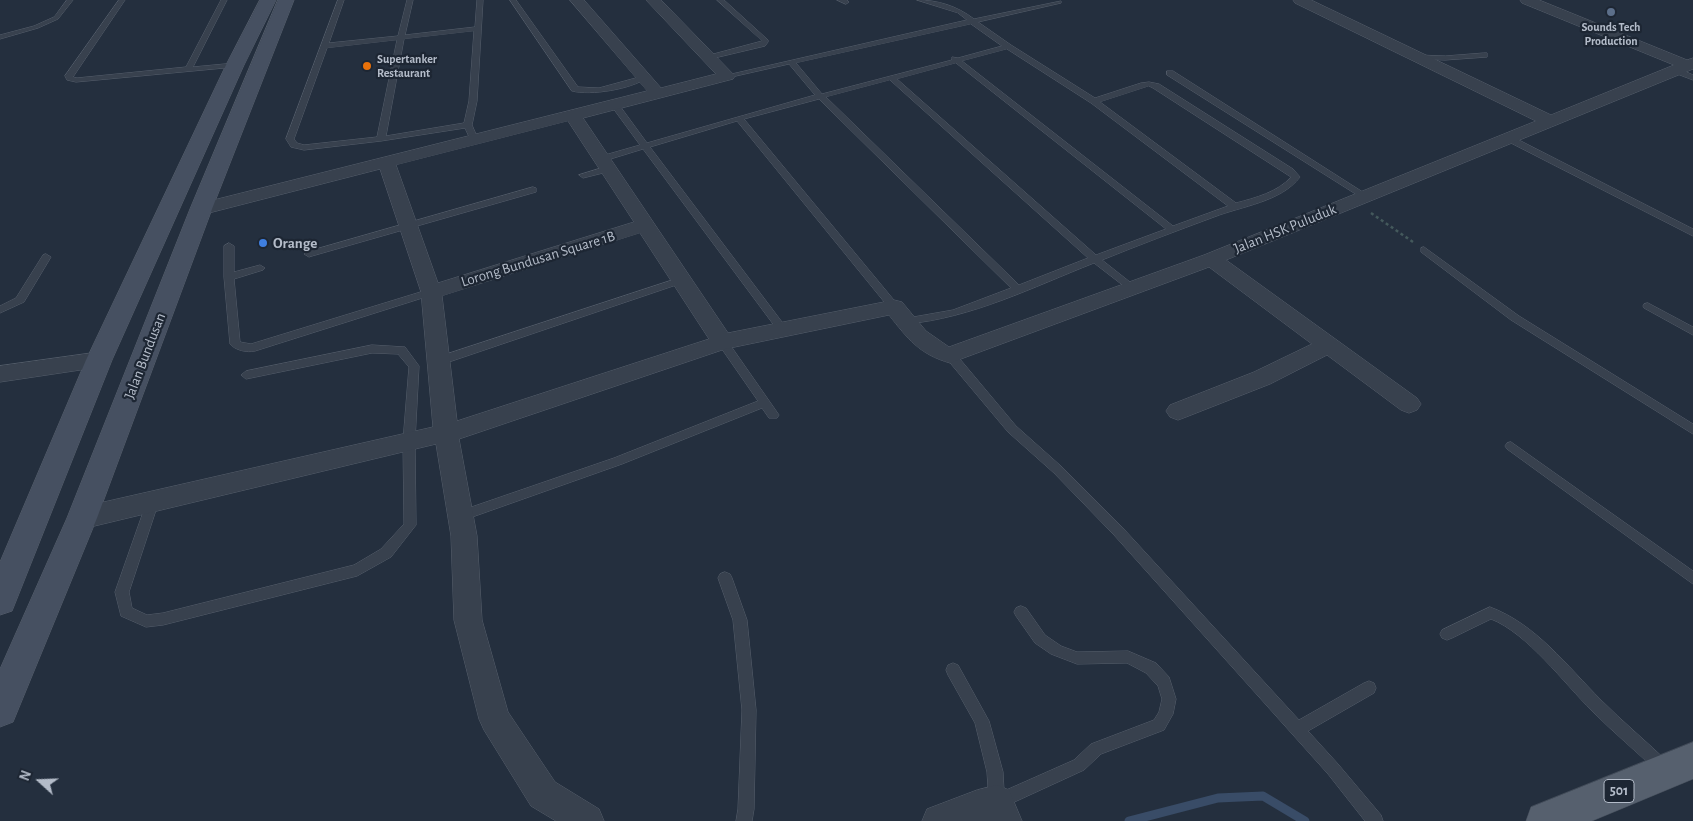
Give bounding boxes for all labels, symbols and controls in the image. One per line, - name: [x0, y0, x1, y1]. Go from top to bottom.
- marker: Sounds Tech Production: [1605, 6, 1617, 18]
- place label: Sounds Tech Production: [1582, 20, 1640, 48]
- place label: Supertanker Restaurant: [377, 52, 437, 80]
- marker: Supertanker Restaurant: [361, 60, 373, 72]
- street label: Jalan HSK Puluduk: [1231, 200, 1339, 258]
- street label: Lorong Bundusan Square 1B: [459, 227, 617, 291]
- place label: Orange: [273, 234, 317, 252]
- marker: Orange: [257, 237, 269, 249]
- street label: Jalan Bundusan: [120, 310, 170, 402]
- north arrow: [15, 756, 65, 806]
- text: N: [18, 769, 34, 783]
- road number: 501: [1604, 779, 1634, 802]

